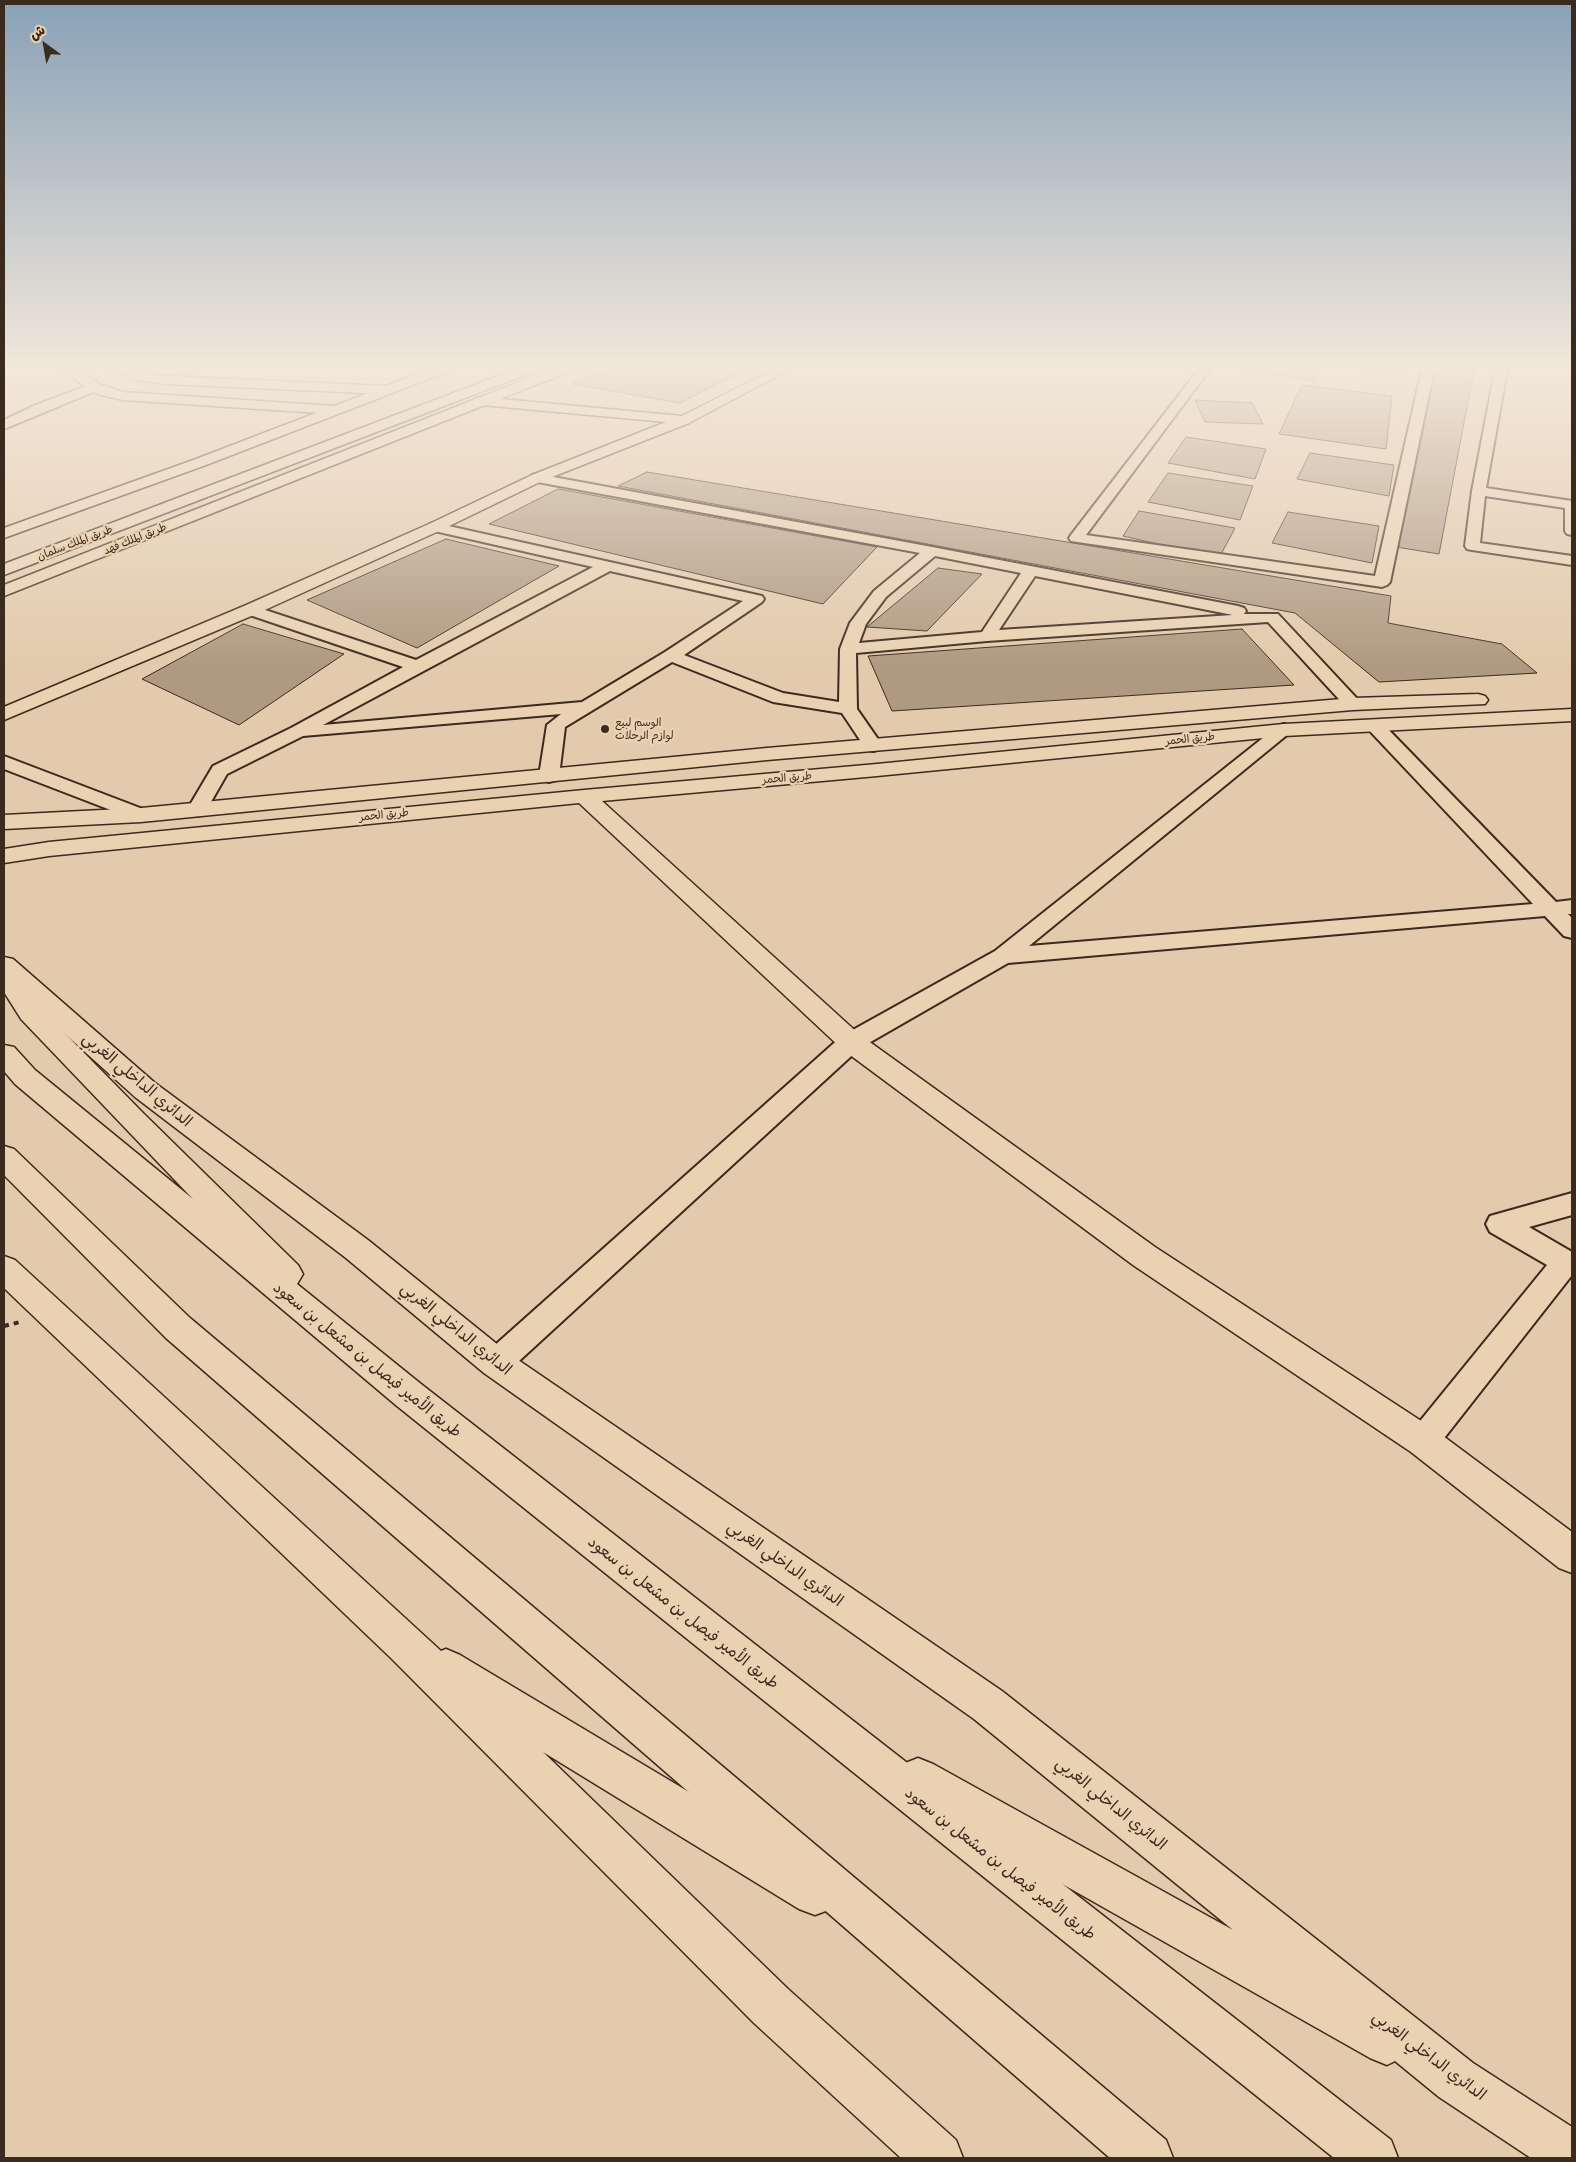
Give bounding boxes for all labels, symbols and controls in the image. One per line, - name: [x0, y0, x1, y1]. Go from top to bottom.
- north arrow: [20, 20, 70, 70]
- text: ش: [26, 21, 48, 44]
- street label: طريق الملك فهد: [102, 520, 168, 558]
- street label: طريق الملك سلمان: [36, 523, 114, 563]
- place label: الوسم لبيع لوازم الرحلات: [615, 716, 674, 742]
- marker: الوسم لبيع لوازم الرحلات: [599, 723, 611, 735]
- street label: طريق الحمر: [1164, 730, 1216, 748]
- street label: طريق الحمر: [761, 769, 813, 787]
- street label: طريق الحمر: [358, 806, 410, 824]
- street label: الدائري الداخلي الغربي: [78, 1029, 196, 1131]
- street label: طريق الأمير فيصل بن مشعل بن سعود: [269, 1278, 465, 1442]
- street label: الدائري الداخلي الغربي: [397, 1278, 515, 1380]
- street label: الدائري الداخلي الغربي: [723, 1517, 847, 1611]
- street label: طريق الأمير فيصل بن مشعل بن سعود: [584, 1532, 782, 1694]
- street label: الدائري الداخلي الغربي: [1052, 1753, 1170, 1855]
- street label: طريق الأمير فيصل بن مشعل بن سعود: [901, 1783, 1099, 1945]
- street label: الدائري الداخلي الغربي: [1368, 2007, 1490, 2105]

